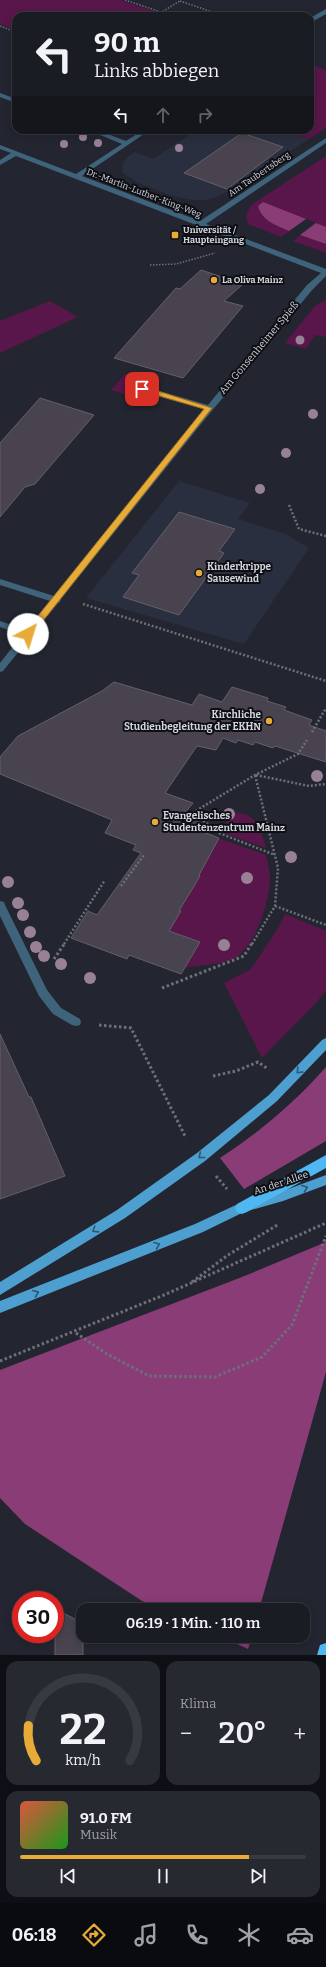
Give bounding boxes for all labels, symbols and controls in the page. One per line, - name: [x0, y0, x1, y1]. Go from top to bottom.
- text: 90 m: [94, 26, 160, 59]
- icon: left: [28, 28, 80, 80]
- text: Links abbiegen: [94, 60, 219, 82]
- icon: left: [110, 104, 132, 126]
- icon: ahead: [152, 104, 174, 126]
- icon: right: [194, 104, 216, 126]
- street label: Am Taubertsberg: [226, 150, 292, 198]
- street label: Dr.-Martin-Luther-King-Weg: [85, 166, 203, 220]
- place label: Universität / Haupteingang: [183, 225, 245, 245]
- marker: Universität / Haupteingang: [170, 230, 180, 240]
- marker: La Oliva Mainz: [209, 275, 219, 285]
- place label: La Oliva Mainz: [222, 275, 284, 285]
- street label: Am Gonsenheimer Spieß: [217, 299, 302, 397]
- pin: [125, 372, 159, 406]
- icon: arrive: [131, 378, 153, 400]
- place label: Kinderkrippe Sausewind: [207, 561, 272, 585]
- marker: Kinderkrippe Sausewind: [194, 568, 204, 578]
- position arrow: [7, 613, 49, 655]
- place label: Kirchliche Studienbegleitung der EKHN: [124, 709, 261, 733]
- marker: Kirchliche Studienbegleitung der EKHN: [264, 716, 274, 726]
- place label: Evangelisches Studentenzentrum Mainz: [163, 810, 285, 834]
- marker: Evangelisches Studentenzentrum Mainz: [150, 817, 160, 827]
- one-way arrow: [296, 1066, 304, 1074]
- one-way arrow: [199, 1152, 206, 1159]
- street label: An der Allee: [252, 1169, 310, 1197]
- one-way arrow: [301, 1184, 308, 1192]
- one-way arrow: [92, 1226, 99, 1233]
- one-way arrow: [153, 1241, 160, 1249]
- one-way arrow: [32, 1290, 40, 1298]
- speed limit sign: 30: [12, 1591, 64, 1643]
- text: 06:19 · 1 Min. · 110 m: [126, 1614, 260, 1632]
- text: Klima: [180, 1696, 216, 1711]
- text: 22: [60, 1705, 106, 1755]
- text: 20°: [218, 1715, 267, 1751]
- text: −: [180, 1720, 192, 1747]
- text: +: [293, 1720, 306, 1747]
- text: km/h: [65, 1752, 101, 1769]
- text: 91.0 FM: [80, 1809, 132, 1827]
- text: Musik: [80, 1827, 117, 1842]
- icon: previous: [57, 1865, 79, 1887]
- icon: pause: [152, 1865, 174, 1887]
- icon: next: [247, 1865, 269, 1887]
- icon: directions: [80, 1921, 108, 1949]
- icon: music: [132, 1921, 160, 1949]
- icon: phone: [183, 1921, 211, 1949]
- icon: climate: [235, 1921, 263, 1949]
- icon: car: [286, 1921, 314, 1949]
- text: 06:18: [12, 1924, 57, 1946]

